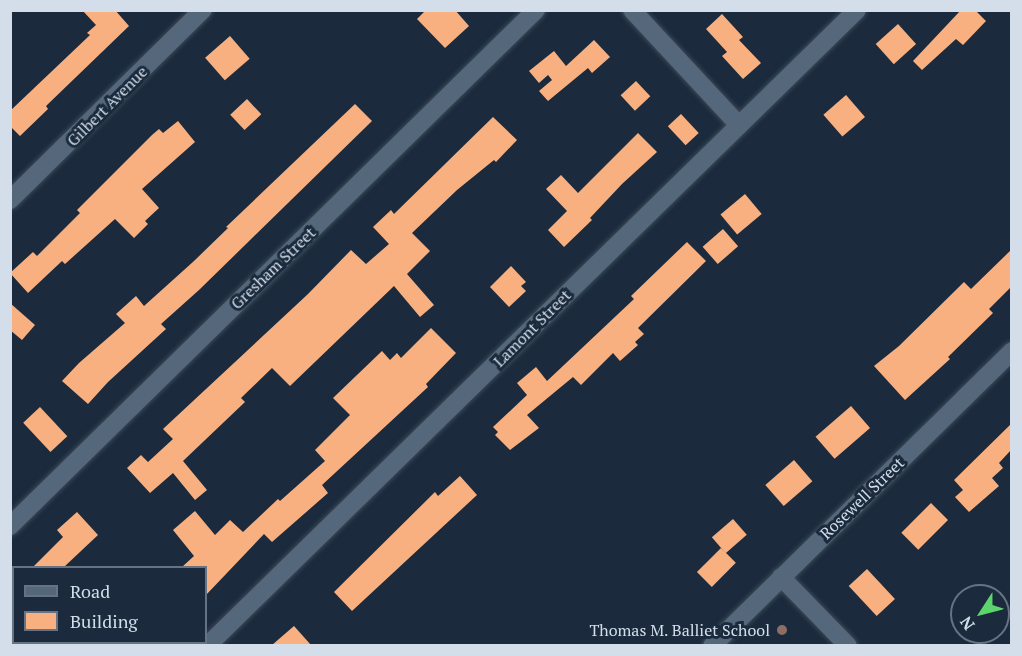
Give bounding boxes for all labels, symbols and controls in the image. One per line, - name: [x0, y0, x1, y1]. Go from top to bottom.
- street label: Gilbert Avenue: [63, 62, 151, 150]
- street label: Gresham Street: [227, 223, 319, 313]
- street label: Lamont Street: [489, 285, 575, 371]
- street label: Rosewell Street: [816, 453, 908, 543]
- legend: [12, 566, 207, 644]
- text: Road: [70, 579, 110, 603]
- north arrow: [950, 584, 1010, 644]
- text: Building: [70, 609, 138, 633]
- text: N: [955, 612, 980, 635]
- place label: Thomas M. Balliet School: [589, 620, 770, 640]
- marker: Thomas M. Balliet School: [775, 623, 789, 637]

